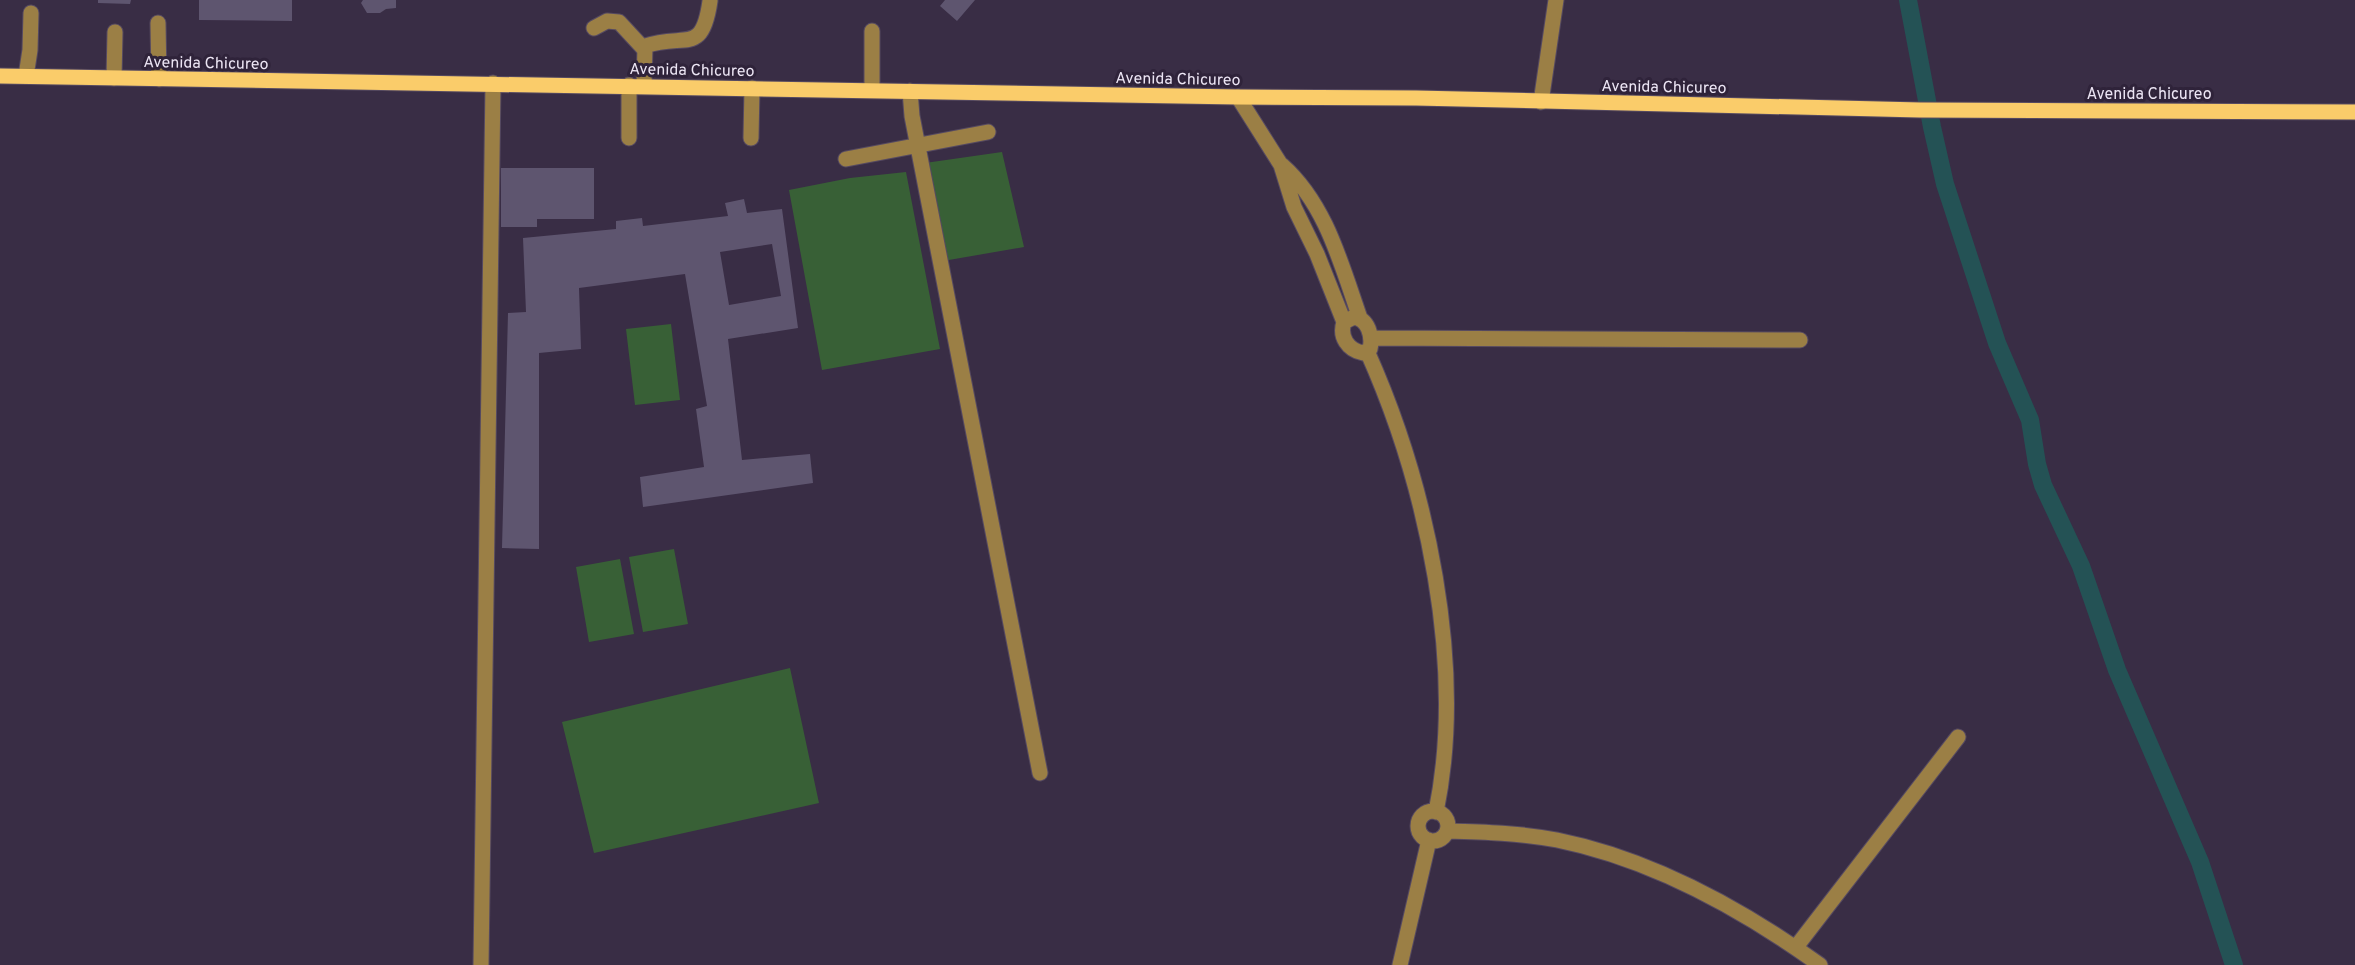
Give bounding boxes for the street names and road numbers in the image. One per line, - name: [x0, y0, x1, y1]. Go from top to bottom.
- street label: Avenida Chicureo: [143, 53, 269, 75]
- street label: Avenida Chicureo: [629, 60, 755, 82]
- street label: Avenida Chicureo: [1115, 69, 1241, 91]
- street label: Avenida Chicureo: [1601, 77, 1727, 99]
- street label: Avenida Chicureo: [2086, 85, 2212, 105]

